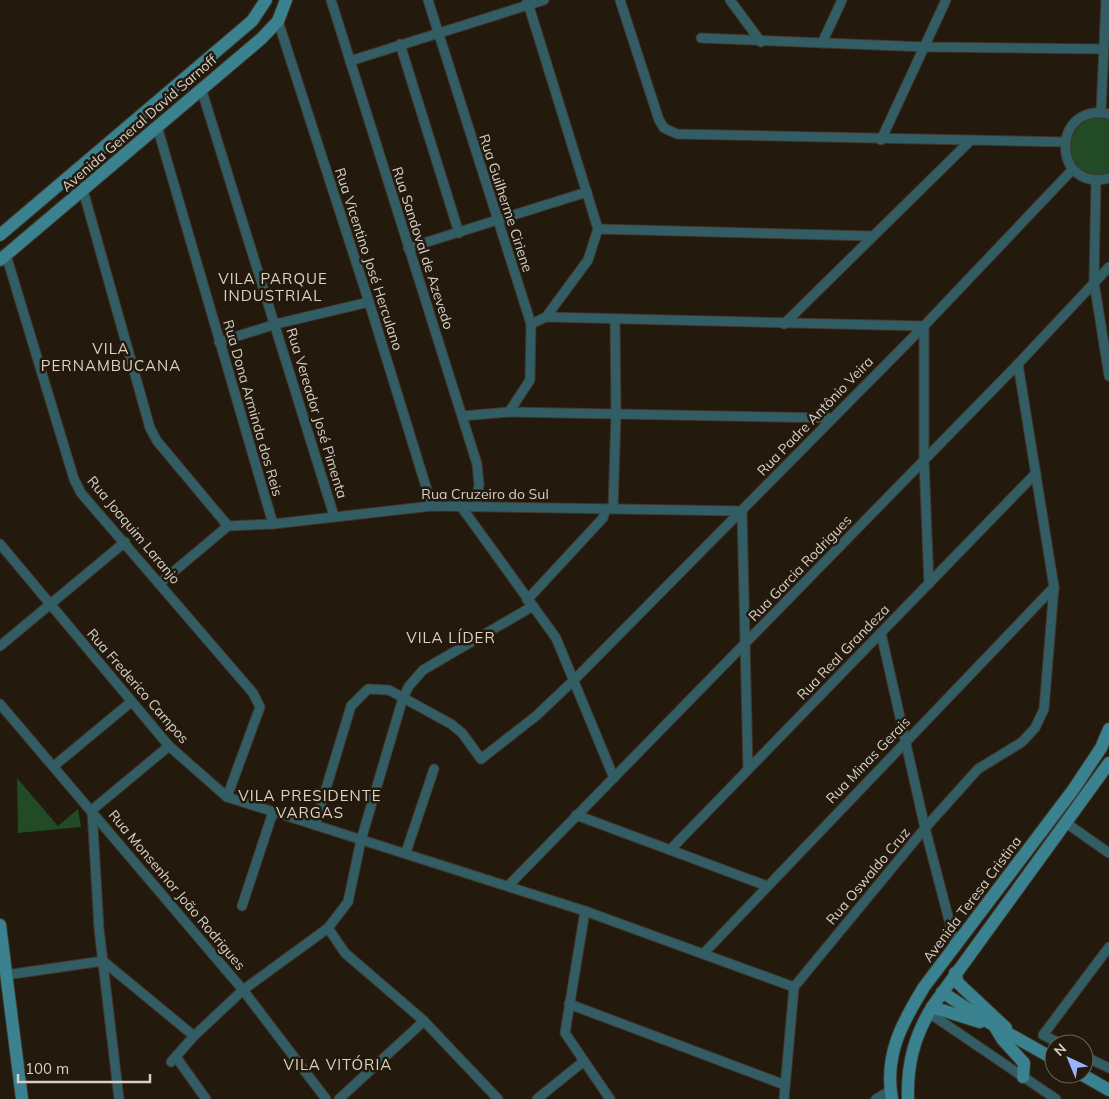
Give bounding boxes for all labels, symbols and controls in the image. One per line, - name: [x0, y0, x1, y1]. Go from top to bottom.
- street label: Avenida General David Sarnoff: [58, 50, 221, 195]
- street label: Rua Guilherme Ciriene: [475, 132, 537, 274]
- street label: Rua Sandoval de Azevedo: [388, 164, 458, 332]
- street label: Rua Vicentino José Herculano: [331, 166, 407, 352]
- district label: VILA PARQUE INDUSTRIAL: [218, 269, 328, 305]
- street label: Rua Dona Arminda dos Reis: [219, 318, 287, 498]
- street label: Rua Vereador José Pimenta: [282, 326, 352, 500]
- district label: VILA PERNAMBUCANA: [41, 339, 181, 375]
- street label: Rua Padre Antônio Veira: [753, 352, 877, 480]
- street label: Rua Joaquim Laranjo: [84, 472, 184, 588]
- street label: Rua Cruzeiro do Sul: [421, 485, 549, 503]
- street label: Rua Garcia Rodrigues: [744, 511, 856, 625]
- street label: Rua Real Grandeza: [793, 601, 893, 703]
- street label: Rua Frederico Campos: [83, 625, 193, 747]
- district label: VILA LÍDER: [406, 628, 496, 647]
- street label: Rua Minas Gerais: [822, 713, 914, 807]
- district label: VILA PRESIDENTE VARGAS: [238, 786, 382, 822]
- street label: Rua Monsenhor João Rodrigues: [105, 806, 249, 974]
- street label: Rua Oswaldo Cruz: [822, 824, 914, 928]
- street label: Avenida Teresa Cristina: [919, 832, 1025, 966]
- north arrow: [1044, 1034, 1094, 1084]
- text: N: [1050, 1040, 1070, 1060]
- scale bar: [18, 1052, 150, 1084]
- district label: VILA VITÓRIA: [284, 1055, 392, 1074]
- text: 100 m: [25, 1059, 69, 1078]

